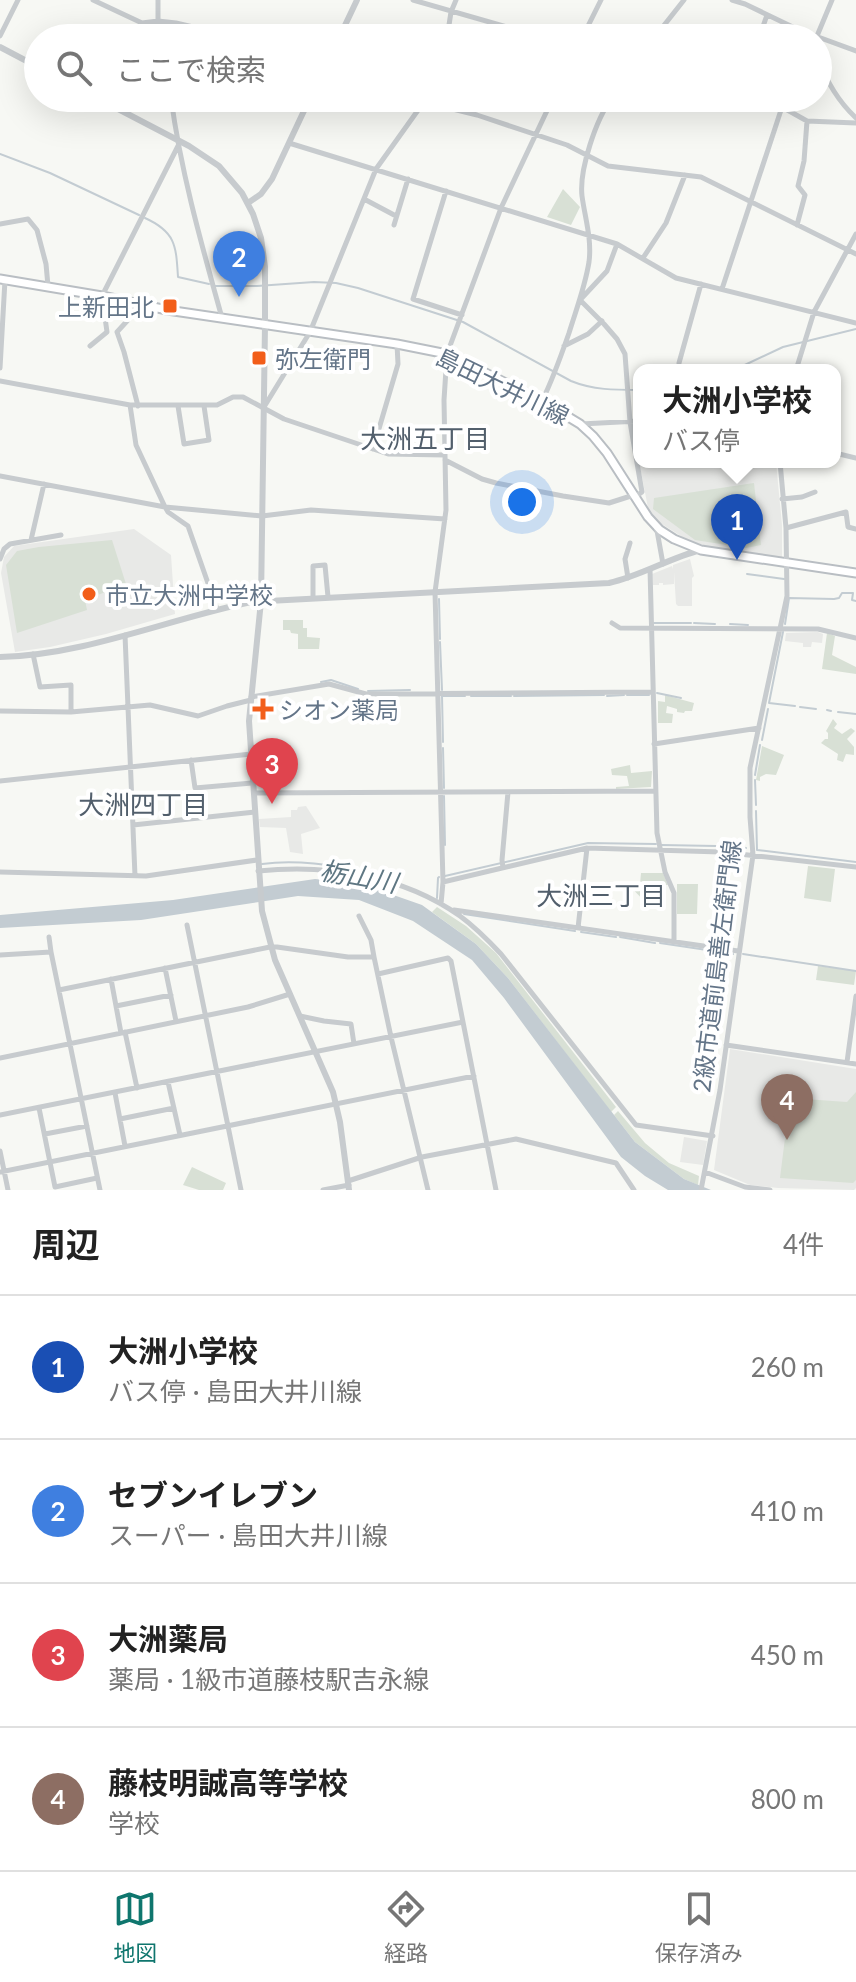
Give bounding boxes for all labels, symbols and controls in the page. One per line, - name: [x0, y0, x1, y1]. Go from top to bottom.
- search box: [24, 24, 832, 112]
- icon: search: [52, 46, 96, 90]
- text: ここで検索: [116, 51, 266, 87]
- pin: 2: [213, 231, 265, 297]
- place label: 上新田北: [58, 292, 154, 321]
- marker: 上新田北: [161, 297, 179, 315]
- street label: 島田大井川線: [432, 341, 574, 431]
- place label: 弥左衛門: [275, 344, 371, 373]
- marker: 弥左衛門: [250, 349, 268, 367]
- popup: [633, 364, 841, 468]
- text: 大洲小学校: [662, 381, 812, 417]
- district label: 大洲五丁目: [360, 422, 490, 454]
- text: バス停: [662, 424, 740, 456]
- your location: [502, 482, 542, 522]
- pin: 1: [711, 494, 763, 560]
- place label: 市立大洲中学校: [105, 580, 273, 609]
- marker: 市立大洲中学校: [80, 585, 98, 603]
- place label: シオン薬局: [279, 695, 399, 724]
- marker: シオン薬局: [254, 700, 272, 718]
- pin: 3: [246, 738, 298, 804]
- district label: 大洲四丁目: [78, 788, 208, 820]
- street label: 2級市道前島善左衛門線: [686, 838, 746, 1094]
- water label: 栃山川: [318, 853, 403, 899]
- district label: 大洲三丁目: [536, 879, 666, 911]
- pin: 4: [761, 1074, 813, 1140]
- text: 周辺: [32, 1223, 100, 1264]
- text: 4件: [783, 1228, 824, 1260]
- text: 大洲小学校: [108, 1332, 258, 1368]
- text: 1: [50, 1351, 66, 1383]
- text: 260 m: [751, 1351, 824, 1383]
- text: バス停 · 島田大井川線: [108, 1375, 362, 1407]
- text: セブンイレブン: [108, 1476, 318, 1512]
- text: 2: [50, 1495, 66, 1527]
- text: 410 m: [751, 1495, 824, 1527]
- text: スーパー · 島田大井川線: [108, 1519, 388, 1551]
- text: 大洲薬局: [108, 1620, 228, 1656]
- text: 3: [50, 1639, 66, 1671]
- text: 450 m: [751, 1639, 824, 1671]
- text: 薬局 · 1級市道藤枝駅吉永線: [108, 1663, 429, 1695]
- text: 藤枝明誠高等学校: [108, 1764, 348, 1800]
- text: 4: [50, 1783, 66, 1815]
- text: 800 m: [751, 1783, 824, 1815]
- text: 学校: [108, 1807, 160, 1839]
- tab: 地図: [113, 1887, 157, 1967]
- tab: 経路: [384, 1887, 428, 1967]
- tab: 保存済み: [655, 1887, 743, 1967]

